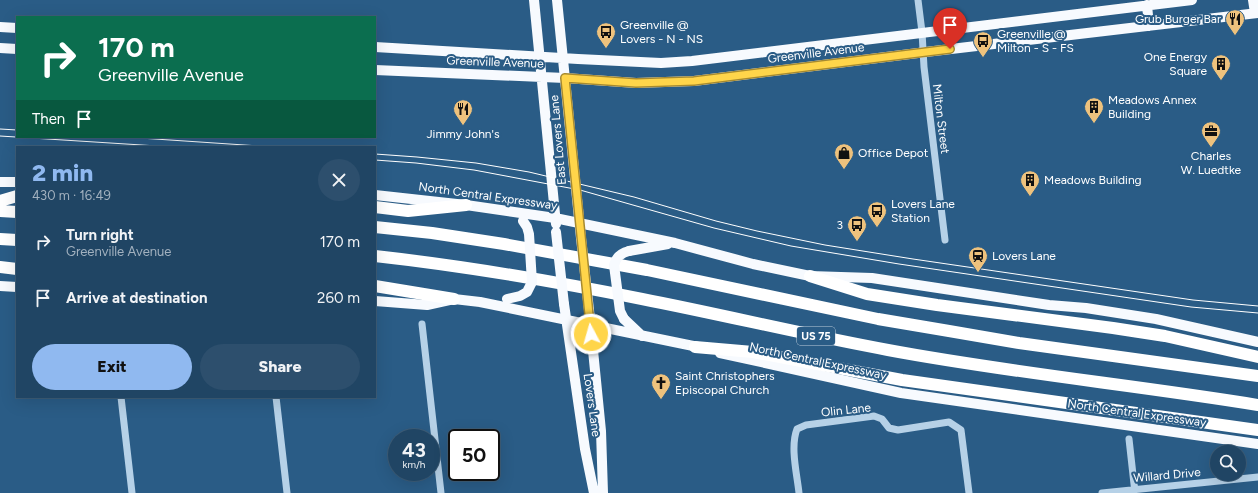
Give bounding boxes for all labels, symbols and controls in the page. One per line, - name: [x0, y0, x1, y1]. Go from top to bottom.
- pin: [933, 8, 967, 49]
- restaurant icon: Grub Burger Bar: [1224, 8, 1246, 36]
- place label: Grub Burger Bar: [1135, 12, 1221, 26]
- icon: arrive: [939, 14, 961, 36]
- place label: Greenville @ Lovers - N - NS: [620, 18, 703, 46]
- bus stop icon: Greenville @ Lovers - N - NS: [595, 21, 617, 49]
- place label: Greenville @ Milton - S - FS: [997, 27, 1074, 55]
- text: 170 m: [98, 30, 175, 64]
- bus stop icon: Greenville @ Milton - S - FS: [972, 30, 994, 58]
- icon: right: [32, 32, 84, 84]
- street label: Greenville Avenue: [767, 40, 866, 66]
- place label: One Energy Square: [1144, 50, 1208, 78]
- street label: Greenville Avenue: [446, 53, 544, 71]
- building icon: One Energy Square: [1210, 53, 1232, 81]
- text: Greenville Avenue: [98, 64, 244, 86]
- street label: Milton Street: [930, 83, 952, 155]
- place label: Meadows Annex Building: [1108, 93, 1197, 121]
- street label: East Lovers Lane: [547, 94, 569, 186]
- building icon: Meadows Annex Building: [1083, 96, 1105, 124]
- restaurant icon: Jimmy John's: [452, 98, 474, 126]
- icon: arrive: [73, 108, 95, 130]
- text: Then: [32, 110, 65, 128]
- office icon: Charles W. Luedtke: [1200, 120, 1222, 148]
- place label: Jimmy John's: [426, 127, 500, 141]
- shop icon: Office Depot: [833, 142, 855, 170]
- place label: Office Depot: [858, 146, 929, 160]
- place label: Charles W. Luedtke: [1181, 149, 1242, 177]
- text: 2 min: [32, 158, 93, 187]
- button: close: [318, 159, 360, 201]
- building icon: Meadows Building: [1019, 169, 1041, 197]
- place label: Meadows Building: [1044, 173, 1142, 187]
- street label: North Central Expressway: [418, 179, 559, 213]
- text: 430 m · 16:49: [32, 188, 111, 203]
- place label: Lovers Lane Station: [891, 197, 955, 225]
- bus stop icon: Lovers Lane Station: [866, 200, 888, 228]
- bus stop icon: 3: [846, 214, 868, 242]
- place label: 3: [836, 218, 843, 232]
- text: Turn right: [66, 226, 134, 244]
- icon: right: [32, 231, 54, 253]
- text: 170 m: [320, 233, 360, 251]
- text: Greenville Avenue: [66, 244, 171, 259]
- station icon: Lovers Lane: [967, 245, 989, 273]
- place label: Lovers Lane: [992, 249, 1056, 263]
- icon: arrive: [32, 287, 54, 309]
- text: Arrive at destination: [66, 289, 207, 307]
- text: 260 m: [317, 289, 360, 307]
- position arrow: [570, 313, 612, 355]
- road number: US 75: [797, 327, 835, 345]
- street label: North Central Expressway: [748, 340, 889, 383]
- button: Exit: [32, 344, 192, 390]
- button: Share: [200, 344, 360, 390]
- place label: Saint Christophers Episcopal Church: [675, 369, 775, 397]
- street label: Lovers Lane: [581, 372, 603, 438]
- church icon: Saint Christophers Episcopal Church: [650, 372, 672, 400]
- street label: North Central Expressway: [1067, 396, 1208, 430]
- street label: Olin Lane: [820, 400, 872, 420]
- speed limit sign: 50: [448, 429, 500, 481]
- text: 43: [402, 438, 426, 462]
- map controls: [1210, 445, 1246, 481]
- button: search: [1210, 445, 1246, 481]
- text: km/h: [403, 458, 425, 471]
- street label: Willard Drive: [1133, 465, 1202, 485]

